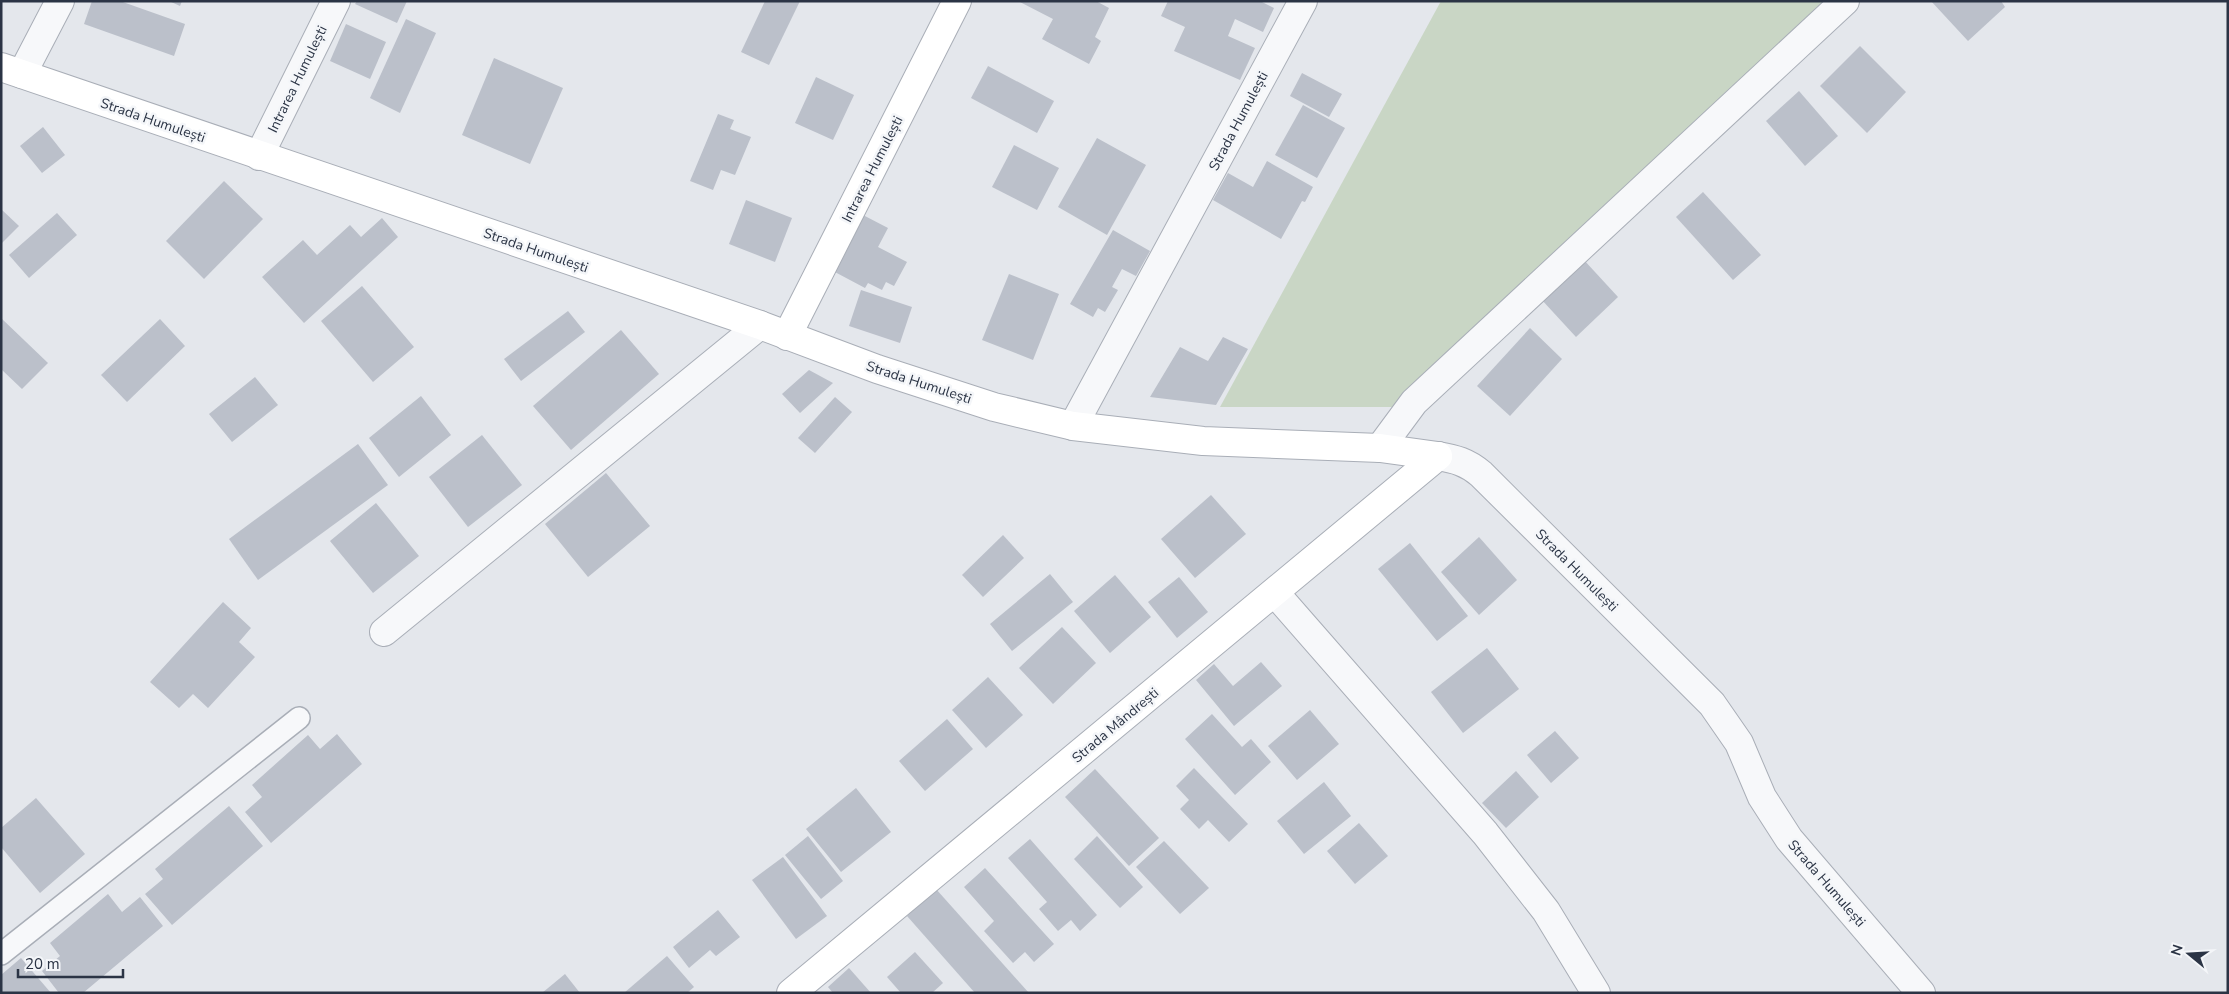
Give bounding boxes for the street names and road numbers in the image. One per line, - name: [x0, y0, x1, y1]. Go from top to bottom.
- street label: Intrarea Humulești: [263, 23, 332, 136]
- street label: Strada Humulești: [1204, 68, 1273, 174]
- street label: Strada Humulești: [98, 94, 208, 147]
- street label: Intrarea Humulești: [837, 113, 907, 226]
- street label: Strada Humulești: [481, 224, 591, 277]
- street label: Strada Humulești: [864, 356, 974, 408]
- street label: Strada Humulești: [1531, 525, 1622, 616]
- street label: Strada Mândrești: [1068, 683, 1163, 767]
- street label: Strada Humulești: [1783, 836, 1870, 931]

